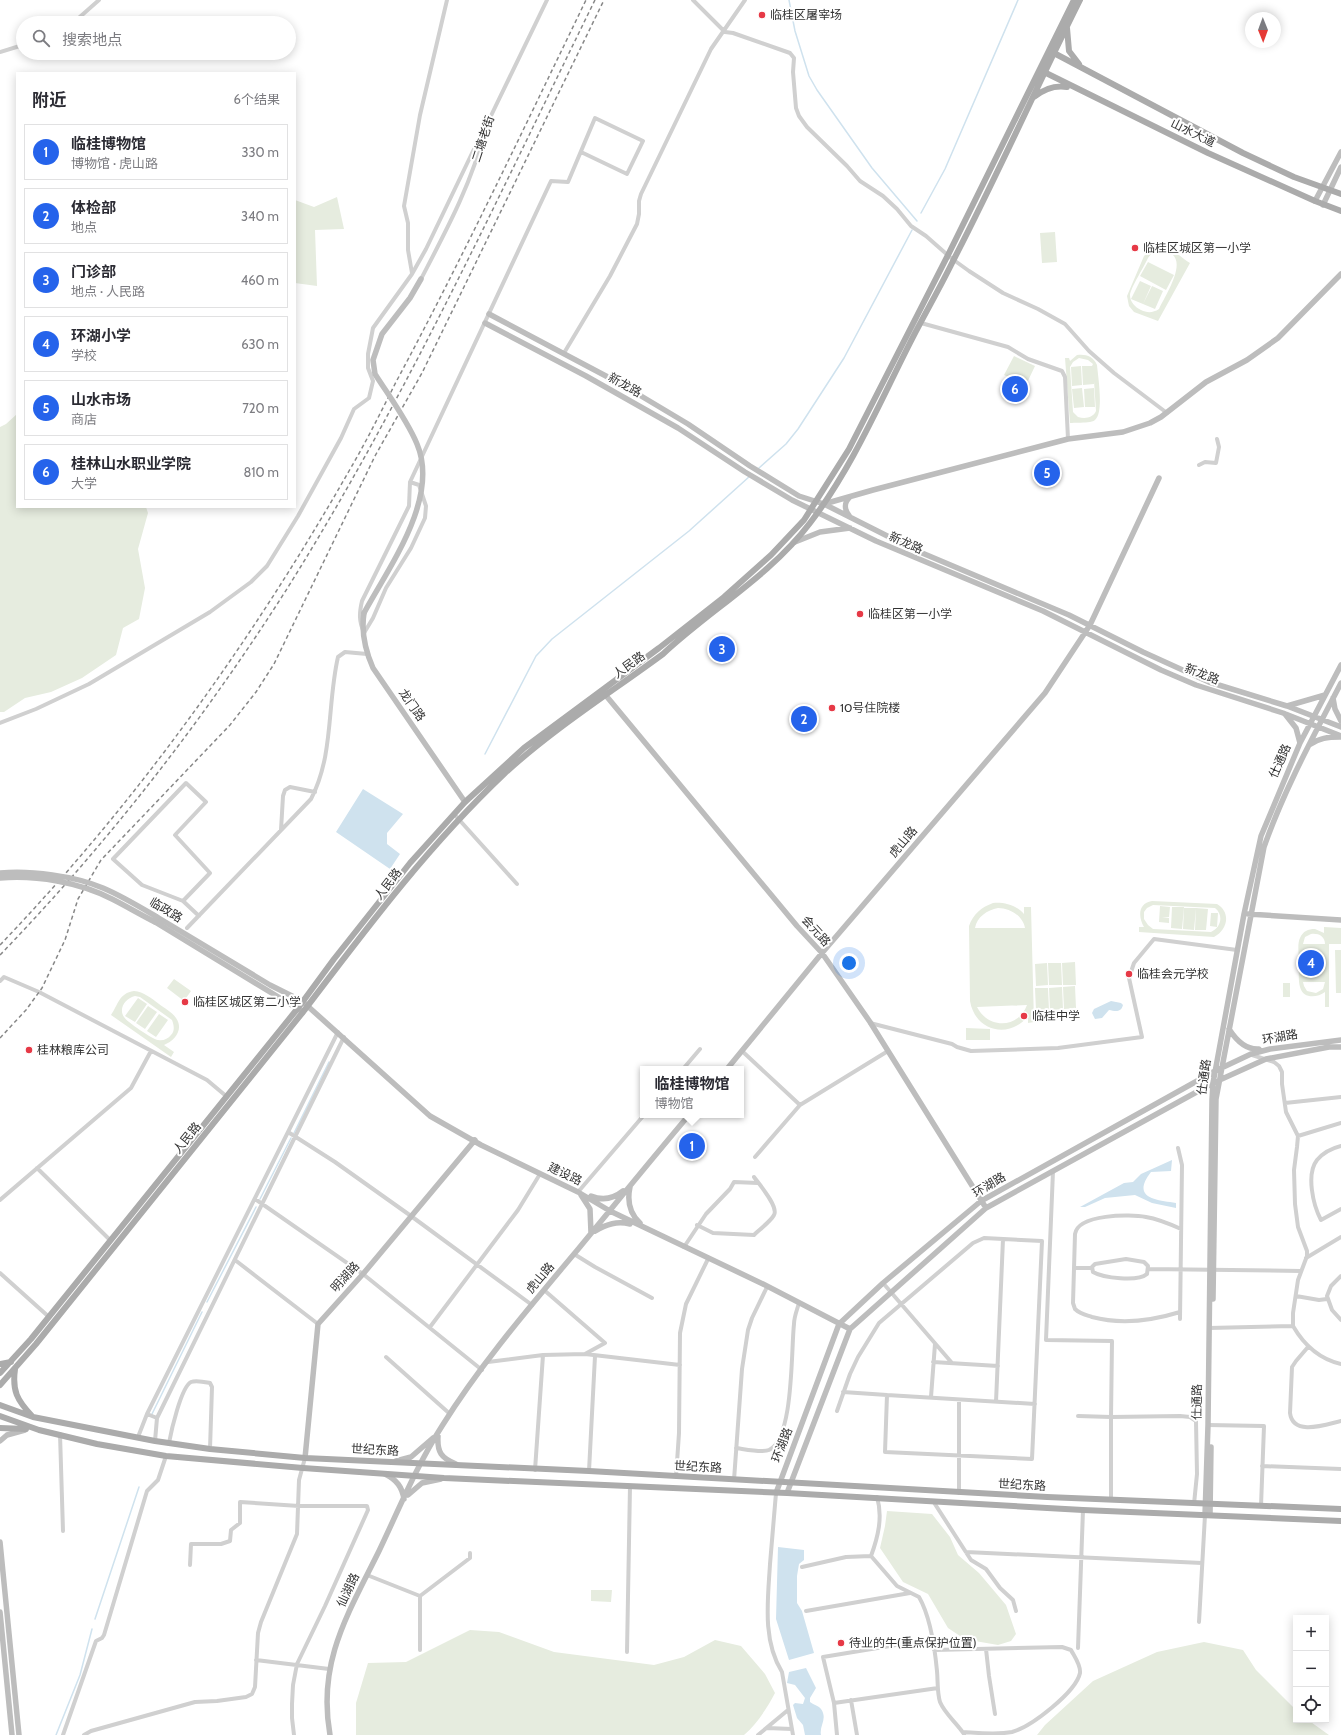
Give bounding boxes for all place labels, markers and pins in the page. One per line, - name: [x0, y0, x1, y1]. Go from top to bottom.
- place label: 临桂区屠宰场: [770, 7, 842, 22]
- marker: 临桂区屠宰场: [757, 10, 767, 20]
- place label: 临桂区城区第一小学: [1143, 240, 1251, 255]
- marker: 临桂区城区第一小学: [1130, 243, 1140, 253]
- pin: 6: [1002, 374, 1028, 404]
- pin: 5: [1034, 458, 1060, 488]
- place label: 临桂区第一小学: [868, 606, 952, 621]
- marker: 临桂区第一小学: [855, 609, 865, 619]
- pin: 3: [709, 634, 735, 664]
- place label: 10号住院楼: [840, 700, 900, 715]
- marker: 10号住院楼: [827, 703, 837, 713]
- pin: 2: [791, 704, 817, 734]
- pin: 4: [1298, 948, 1324, 978]
- place label: 临桂会元学校: [1137, 966, 1209, 981]
- marker: 临桂会元学校: [1124, 969, 1134, 979]
- place label: 临桂区城区第二小学: [193, 994, 301, 1009]
- marker: 临桂区城区第二小学: [180, 997, 190, 1007]
- place label: 临桂中学: [1032, 1008, 1080, 1023]
- marker: 临桂中学: [1019, 1011, 1029, 1021]
- place label: 桂林粮库公司: [37, 1042, 109, 1057]
- marker: 桂林粮库公司: [24, 1045, 34, 1055]
- pin: 1: [679, 1131, 705, 1161]
- place label: 待业的牛(重点保护位置): [849, 1635, 977, 1650]
- marker: 待业的牛(重点保护位置): [836, 1638, 846, 1648]

